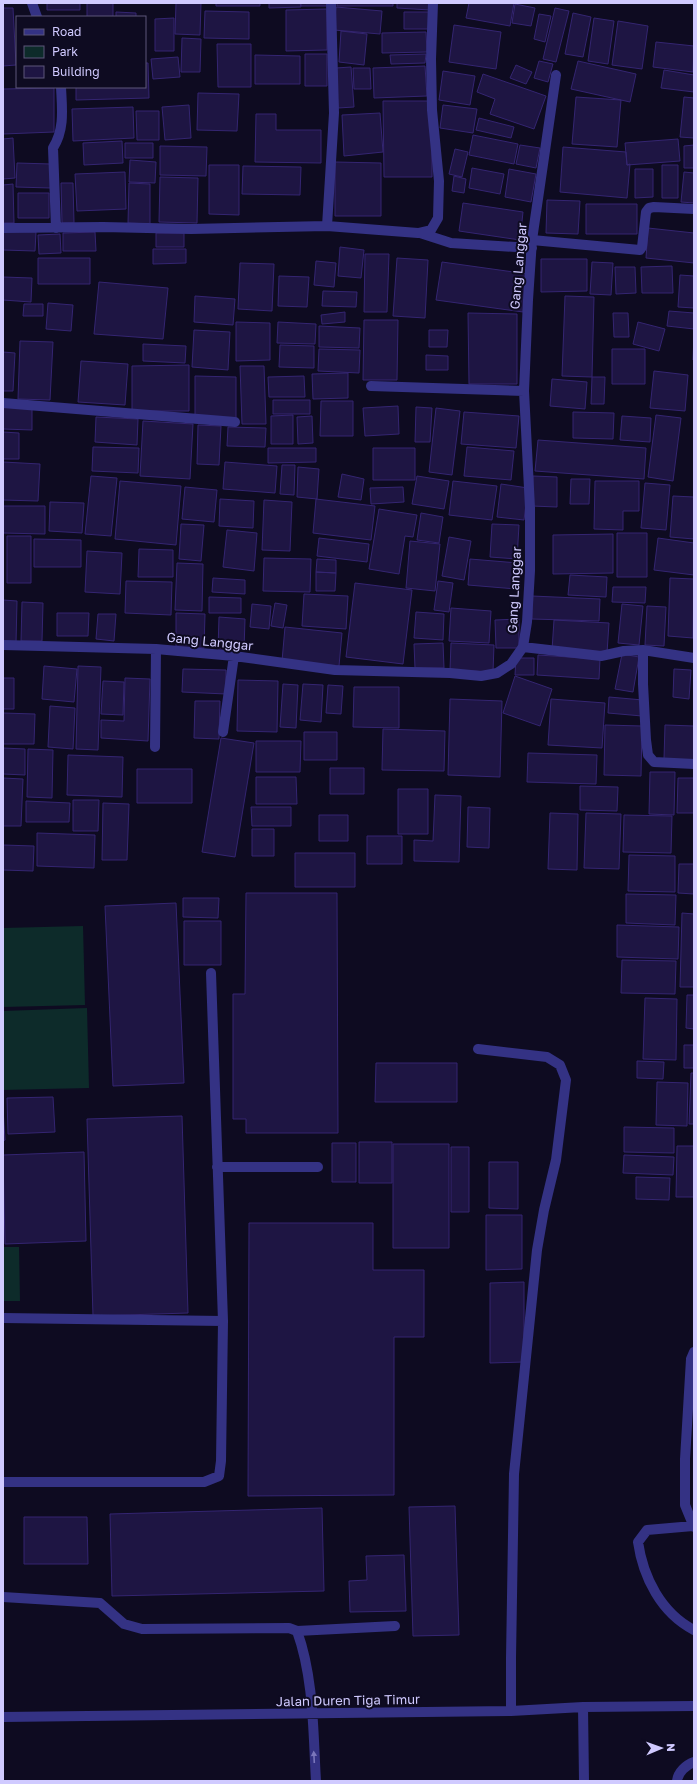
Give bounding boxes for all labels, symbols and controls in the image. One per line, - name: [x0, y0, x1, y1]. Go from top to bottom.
- legend: [16, 16, 146, 88]
- text: Road: [52, 24, 81, 39]
- text: Park: [52, 44, 78, 59]
- text: Building: [52, 64, 100, 79]
- street label: Gang Langgar: [506, 222, 530, 310]
- street label: Gang Langgar: [504, 546, 524, 634]
- street label: Gang Langgar: [166, 628, 254, 654]
- street label: Jalan Duren Tiga Timur: [276, 1691, 420, 1709]
- north arrow: [641, 1728, 681, 1768]
- text: N: [665, 1743, 678, 1752]
- one-way arrow: [311, 1751, 318, 1763]

